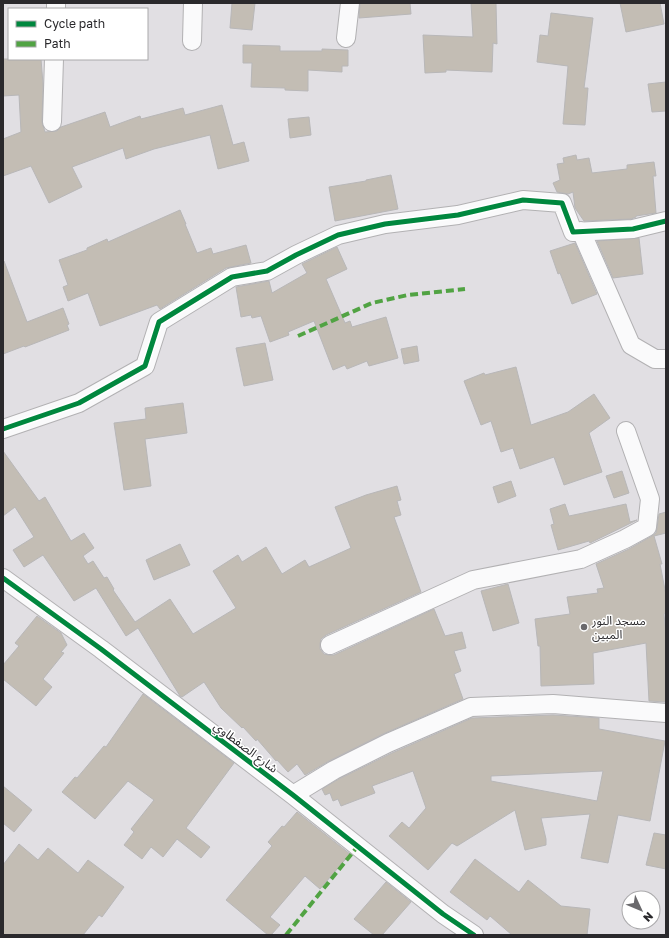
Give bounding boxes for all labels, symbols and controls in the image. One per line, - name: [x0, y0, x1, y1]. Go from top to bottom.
- legend: [8, 8, 148, 60]
- text: Cycle path: [44, 16, 105, 31]
- text: Path: [44, 36, 71, 51]
- place label: مسجد النور المبين: [591, 613, 646, 642]
- marker: مسجد النور المبين: [579, 622, 589, 632]
- street label: شارع الصفطاوي: [209, 718, 281, 778]
- north arrow: [621, 890, 661, 930]
- text: N: [641, 910, 656, 925]

